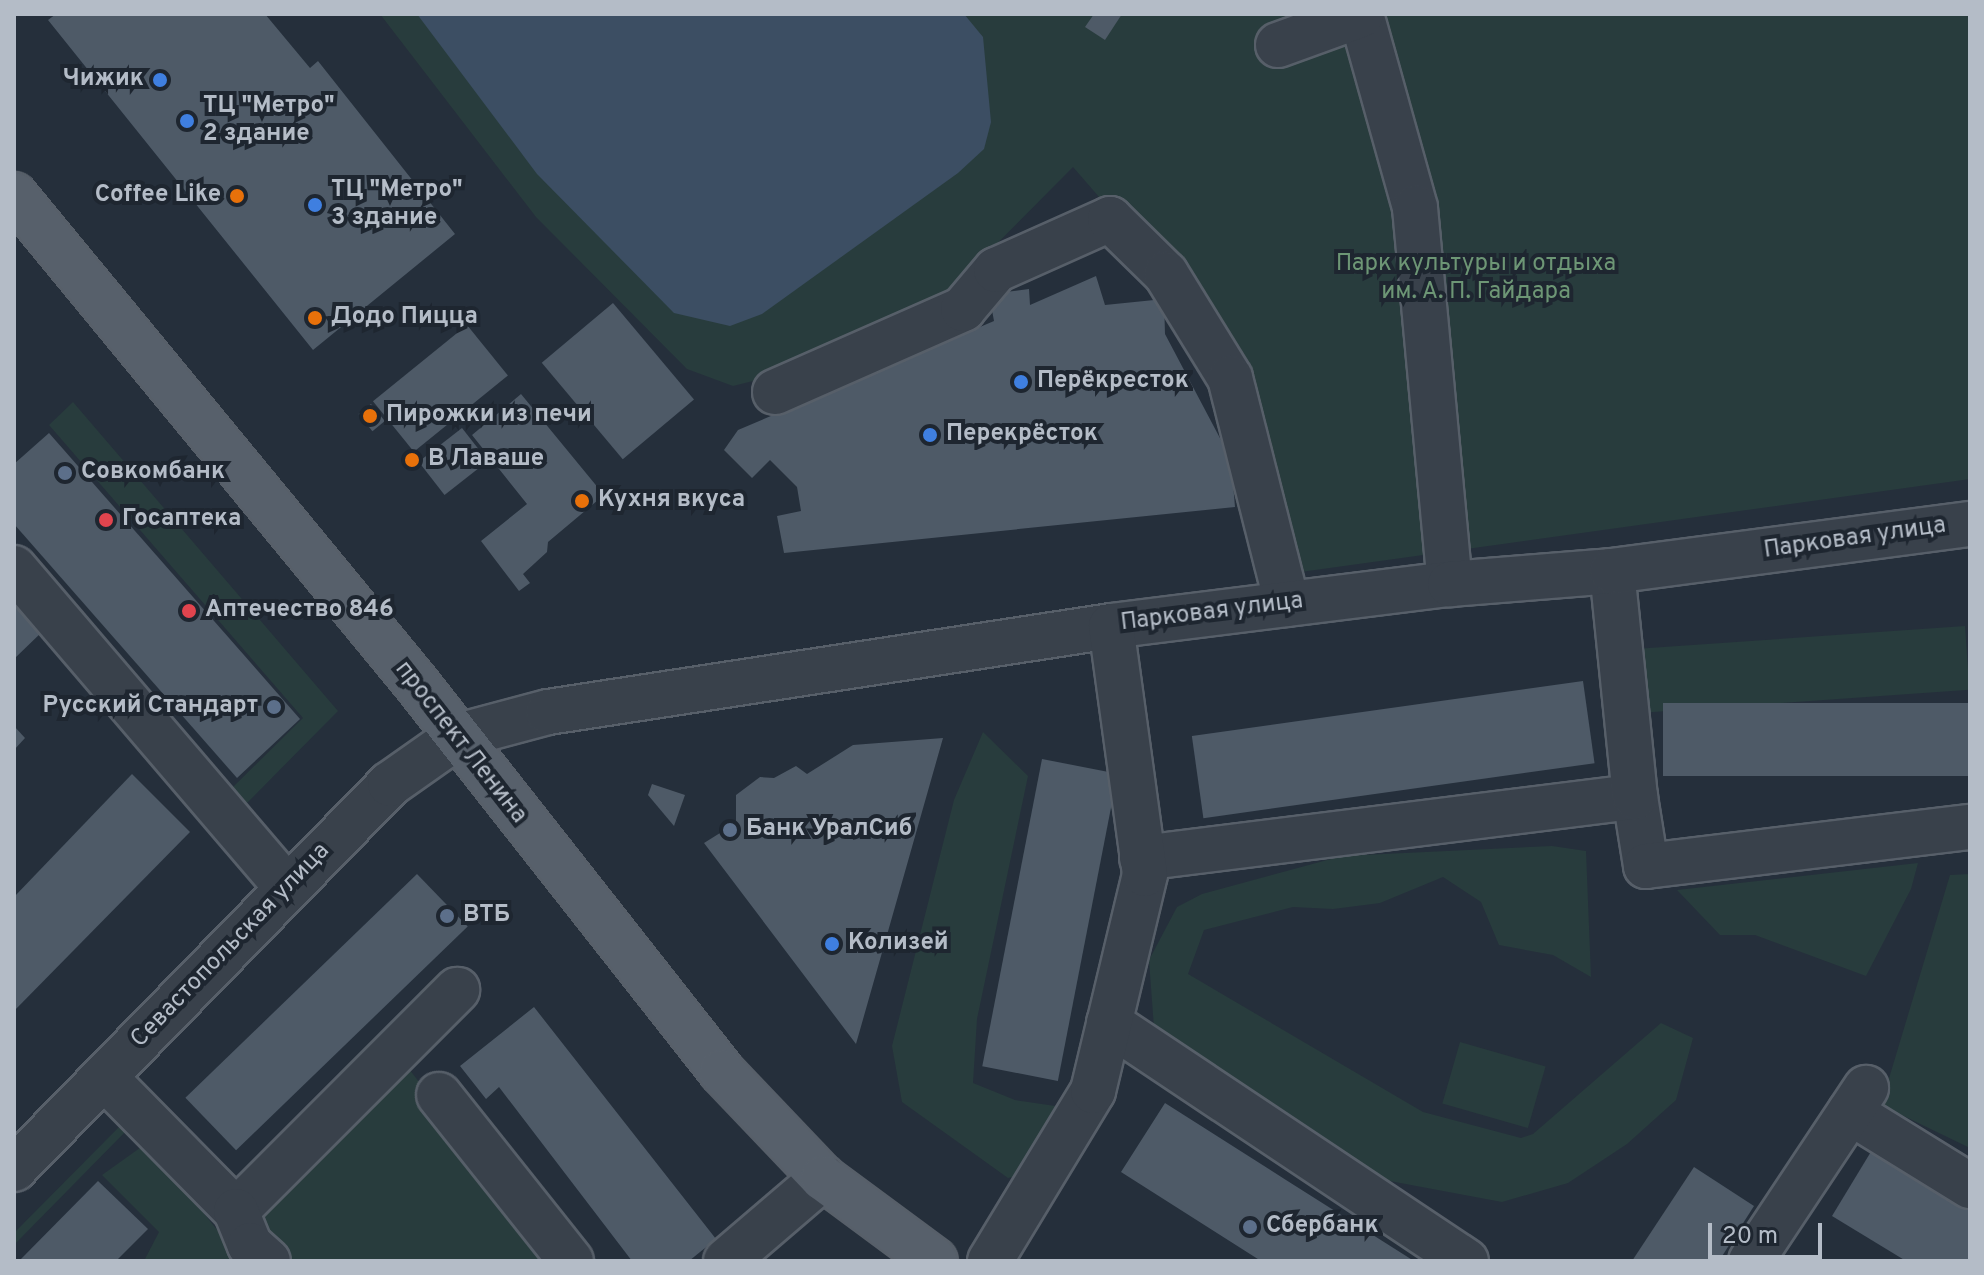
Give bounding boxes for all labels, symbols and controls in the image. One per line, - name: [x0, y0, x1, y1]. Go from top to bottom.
- place label: Чижик: [63, 66, 144, 94]
- marker: Чижик: [151, 71, 169, 89]
- place label: ТЦ "Метро" 2 здание: [203, 93, 335, 149]
- marker: ТЦ "Метро" 2 здание: [178, 112, 196, 130]
- place label: ТЦ "Метро" 3 здание: [331, 177, 463, 233]
- place label: Coffee Like: [95, 182, 221, 210]
- marker: Coffee Like: [228, 187, 246, 205]
- marker: ТЦ "Метро" 3 здание: [306, 196, 324, 214]
- park label: Парк культуры и отдыха им. А. П. Гайдара: [1336, 251, 1616, 307]
- place label: Додо Пицца: [331, 304, 478, 332]
- marker: Додо Пицца: [306, 309, 324, 327]
- place label: Перёкресток: [1037, 368, 1189, 396]
- marker: Перёкресток: [1012, 373, 1030, 391]
- place label: Пирожки из печи: [386, 402, 592, 430]
- marker: Пирожки из печи: [361, 407, 379, 425]
- place label: Перекрёсток: [946, 421, 1098, 449]
- marker: Перекрёсток: [921, 426, 939, 444]
- place label: В Лаваше: [428, 446, 544, 474]
- marker: В Лаваше: [403, 451, 421, 469]
- place label: Совкомбанк: [81, 459, 225, 487]
- marker: Совкомбанк: [56, 464, 74, 482]
- place label: Кухня вкуса: [598, 487, 745, 515]
- marker: Кухня вкуса: [573, 492, 591, 510]
- place label: Госаптека: [122, 506, 241, 534]
- marker: Госаптека: [97, 511, 115, 529]
- street label: Парковая улица: [1762, 512, 1948, 566]
- street label: Парковая улица: [1119, 588, 1305, 638]
- place label: Аптечество 846: [205, 597, 394, 625]
- marker: Аптечество 846: [180, 602, 198, 620]
- street label: проспект Ленина: [388, 656, 532, 830]
- place label: Русский Стандарт: [43, 693, 258, 721]
- marker: Русский Стандарт: [265, 698, 283, 716]
- place label: Банк УралСиб: [746, 816, 912, 844]
- marker: Банк УралСиб: [721, 821, 739, 839]
- street label: Севастопольская улица: [126, 838, 336, 1054]
- place label: ВТБ: [463, 902, 510, 930]
- marker: ВТБ: [438, 907, 456, 925]
- place label: Колизей: [848, 930, 949, 958]
- marker: Колизей: [823, 935, 841, 953]
- scale bar: [1712, 1207, 1826, 1257]
- place label: Сбербанк: [1266, 1213, 1379, 1241]
- marker: Сбербанк: [1241, 1218, 1259, 1236]
- text: 20 m: [1722, 1222, 1778, 1252]

